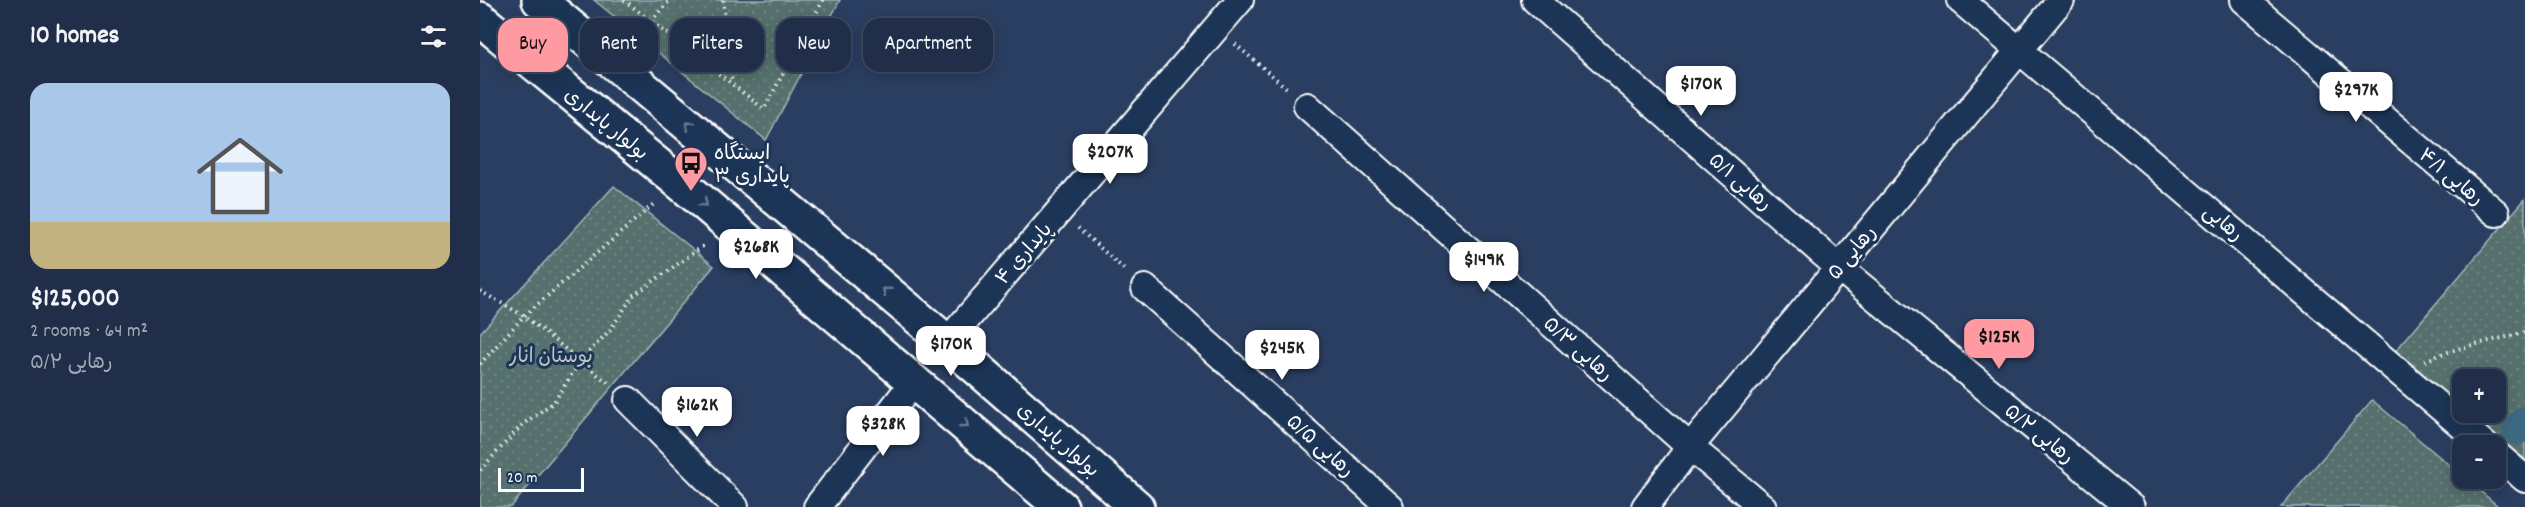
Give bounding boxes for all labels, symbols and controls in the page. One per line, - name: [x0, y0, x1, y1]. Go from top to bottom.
- text: 10 homes: [30, 18, 120, 55]
- chip: Buy: [498, 18, 568, 72]
- chip: Rent: [580, 18, 658, 72]
- chip: Filters: [670, 18, 764, 72]
- chip: New: [776, 18, 851, 72]
- chip: Apartment: [863, 18, 993, 72]
- icon: filters: [417, 20, 450, 53]
- pin: $170K: [1659, 66, 1743, 117]
- text: $170K: [1680, 71, 1722, 99]
- pin: $297K: [2314, 72, 2398, 123]
- text: $297K: [2334, 77, 2378, 105]
- street label: بولوار پایداری: [557, 83, 653, 168]
- one-way arrow: [685, 121, 696, 132]
- icon: home: [186, 122, 294, 230]
- pin: $207K: [1068, 134, 1152, 185]
- text: $207K: [1087, 139, 1133, 167]
- place label: ایستگاه پایداری ۳: [714, 141, 790, 192]
- street label: رهایی ۴/۱: [2411, 143, 2489, 214]
- bus stop icon: ایستگاه پایداری ۳: [673, 145, 709, 192]
- street label: رهایی ۵/۱: [1701, 148, 1777, 219]
- one-way arrow: [697, 195, 708, 206]
- street label: رهایی: [2196, 199, 2248, 249]
- street label: پایداری ۴: [990, 218, 1060, 292]
- street label: رهایی ۵: [1822, 221, 1884, 287]
- pin: $268K: [714, 229, 798, 280]
- text: $268K: [733, 234, 779, 262]
- pin: $149K: [1442, 242, 1526, 293]
- text: $149K: [1463, 247, 1505, 275]
- text: $125,000: [30, 281, 120, 318]
- one-way arrow: [882, 287, 893, 298]
- street label: رهایی ۵/۳: [1536, 311, 1618, 389]
- text: 2 rooms · 64 m²: [30, 318, 148, 346]
- pin: $125K: [1957, 319, 2041, 370]
- text: $125K: [1978, 324, 2020, 352]
- pin: $170K: [909, 326, 993, 377]
- pin: $245K: [1240, 330, 1324, 381]
- text: $170K: [930, 331, 972, 359]
- text: $245K: [1259, 335, 1305, 363]
- park label: بوستان انار: [508, 344, 593, 372]
- text: رهایی ۵/۲: [30, 350, 113, 378]
- map controls: [2452, 369, 2506, 489]
- button: +: [2452, 369, 2506, 423]
- pin: $162K: [655, 387, 739, 438]
- text: $162K: [676, 392, 718, 420]
- street label: بولوار پایداری: [1010, 397, 1105, 485]
- street label: رهایی ۵/۲: [1997, 398, 2079, 472]
- pin: $328K: [841, 406, 925, 457]
- street label: رهایی ۵/۵: [1279, 409, 1359, 485]
- text: $328K: [860, 411, 906, 439]
- one-way arrow: [958, 416, 969, 427]
- button: −: [2452, 435, 2506, 489]
- scale bar: [498, 465, 584, 492]
- text: 20 m: [507, 467, 537, 490]

